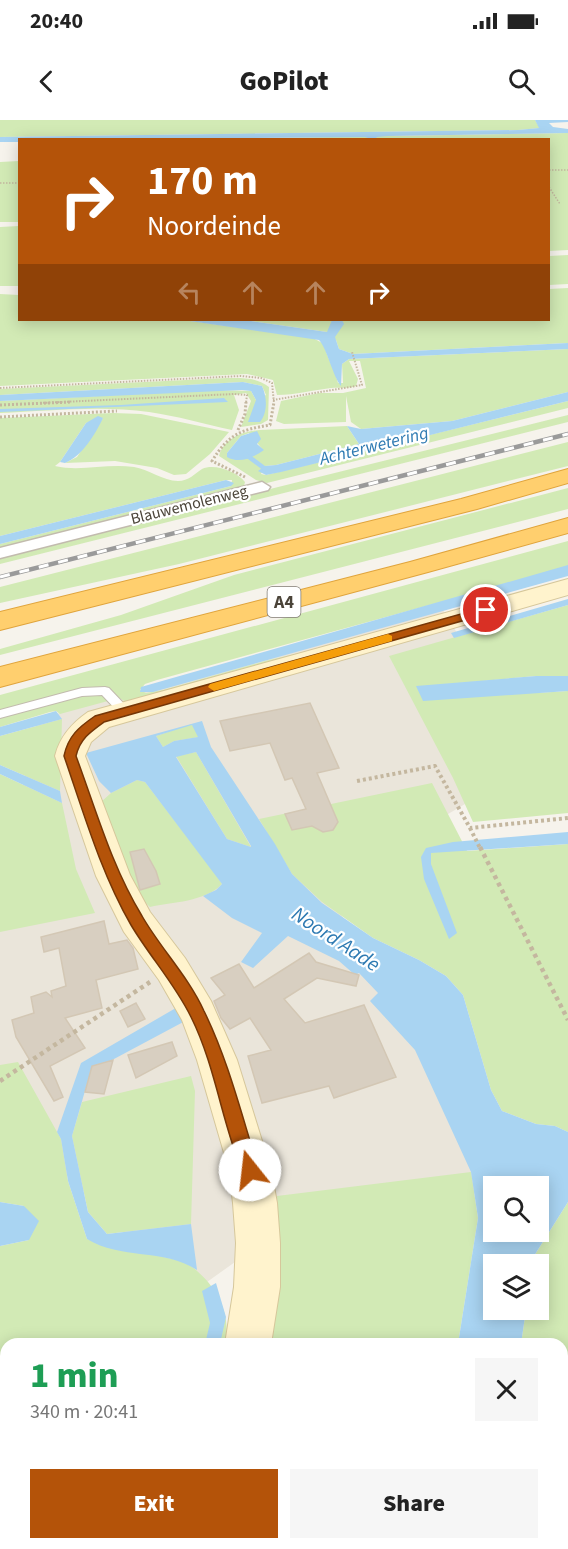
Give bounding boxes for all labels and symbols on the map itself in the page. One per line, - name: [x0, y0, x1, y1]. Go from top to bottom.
- water label: Achterwetering: [316, 420, 431, 472]
- street label: Blauwemolenweg: [128, 480, 250, 530]
- pin: [460, 584, 511, 635]
- road number: A4: [268, 587, 300, 617]
- water label: Noord Aade: [286, 899, 386, 979]
- position arrow: [218, 1138, 282, 1202]

